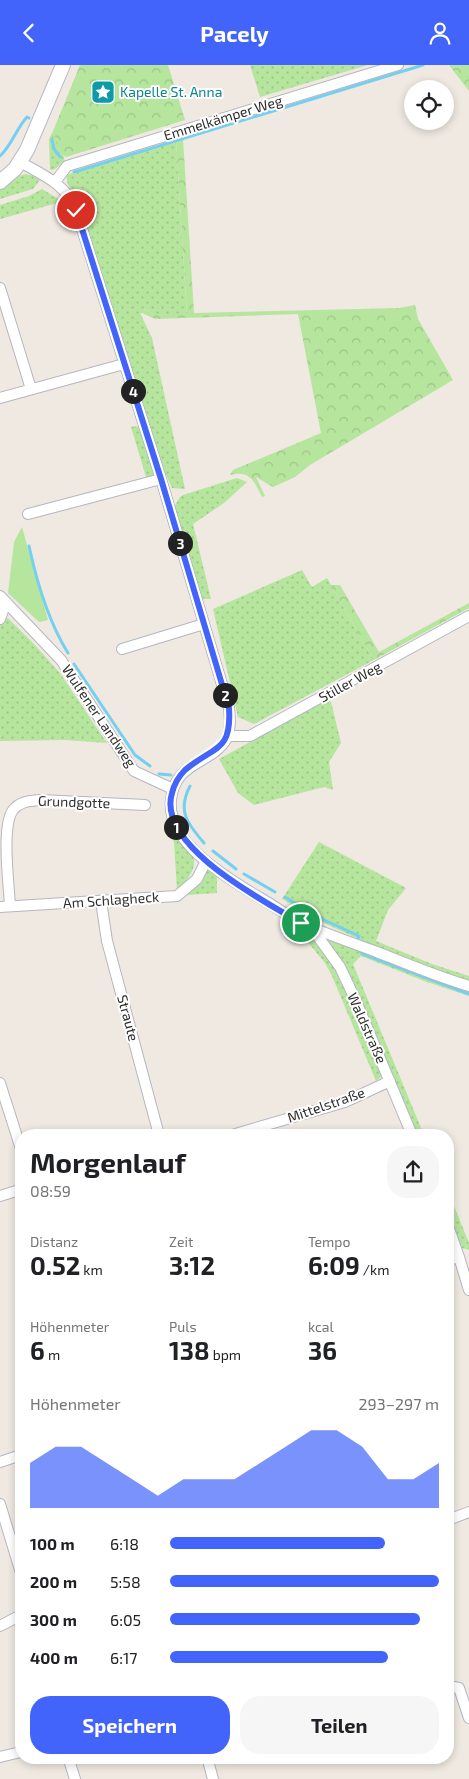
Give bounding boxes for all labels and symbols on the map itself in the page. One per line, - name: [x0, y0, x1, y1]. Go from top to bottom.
- place icon: Kapelle St. Anna: [90, 79, 116, 105]
- place label: Kapelle St. Anna: [120, 83, 222, 100]
- street label: Emmelkämper Weg: [161, 91, 285, 144]
- pin: [55, 189, 97, 231]
- pin: 4: [120, 379, 146, 403]
- pin: 3: [168, 531, 192, 555]
- street label: Stiller Weg: [315, 657, 384, 706]
- street label: Wulfener Landweg: [59, 661, 140, 770]
- pin: 2: [212, 683, 238, 707]
- street label: Grundgotte: [38, 792, 111, 811]
- pin: 1: [164, 815, 188, 839]
- street label: Am Schlagheck: [62, 888, 160, 911]
- pin: [280, 902, 322, 944]
- street label: Waldstraße: [344, 990, 391, 1066]
- street label: Straute: [114, 993, 143, 1043]
- street label: Mittelstraße: [285, 1083, 367, 1126]

